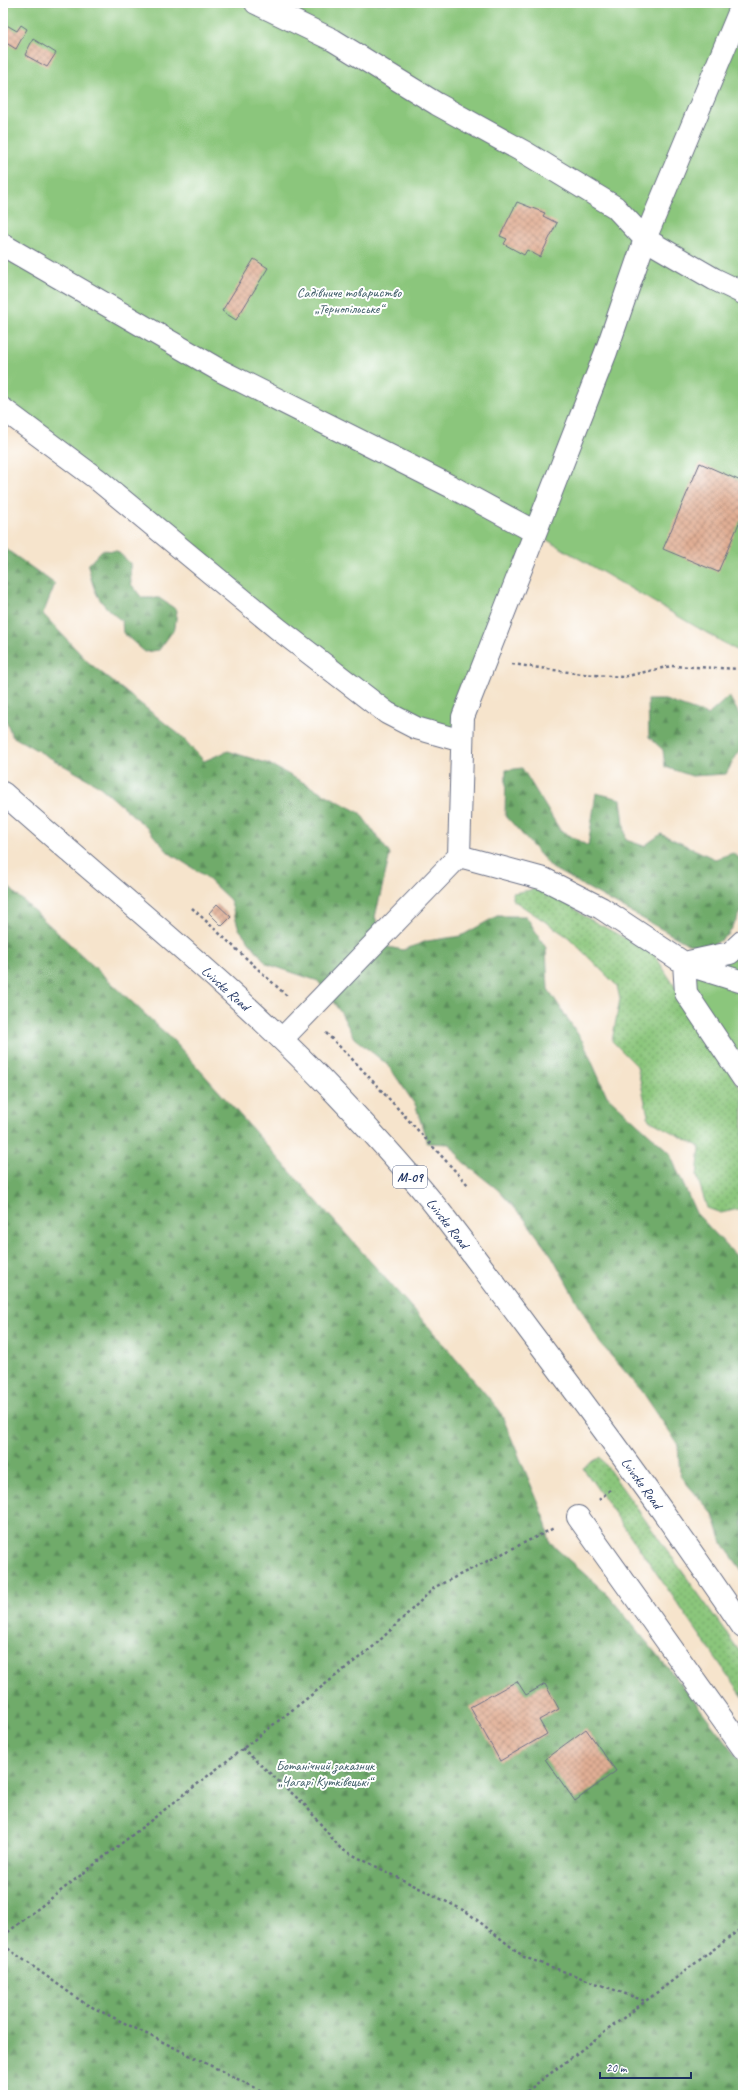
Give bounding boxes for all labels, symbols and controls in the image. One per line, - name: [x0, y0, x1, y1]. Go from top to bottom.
- park label: Садівниче товариство „Тернопільське“: [297, 284, 402, 317]
- street label: Lvivske Road: [198, 962, 255, 1016]
- road number: М-09: [393, 1166, 427, 1188]
- street label: Lvivske Road: [423, 1195, 474, 1254]
- street label: Lvivske Road: [617, 1454, 667, 1514]
- park label: Ботанічний заказник „Чагарі Кутківецькі“: [276, 1757, 376, 1790]
- scale bar: [600, 2054, 691, 2080]
- text: 20 m: [606, 2060, 628, 2076]

